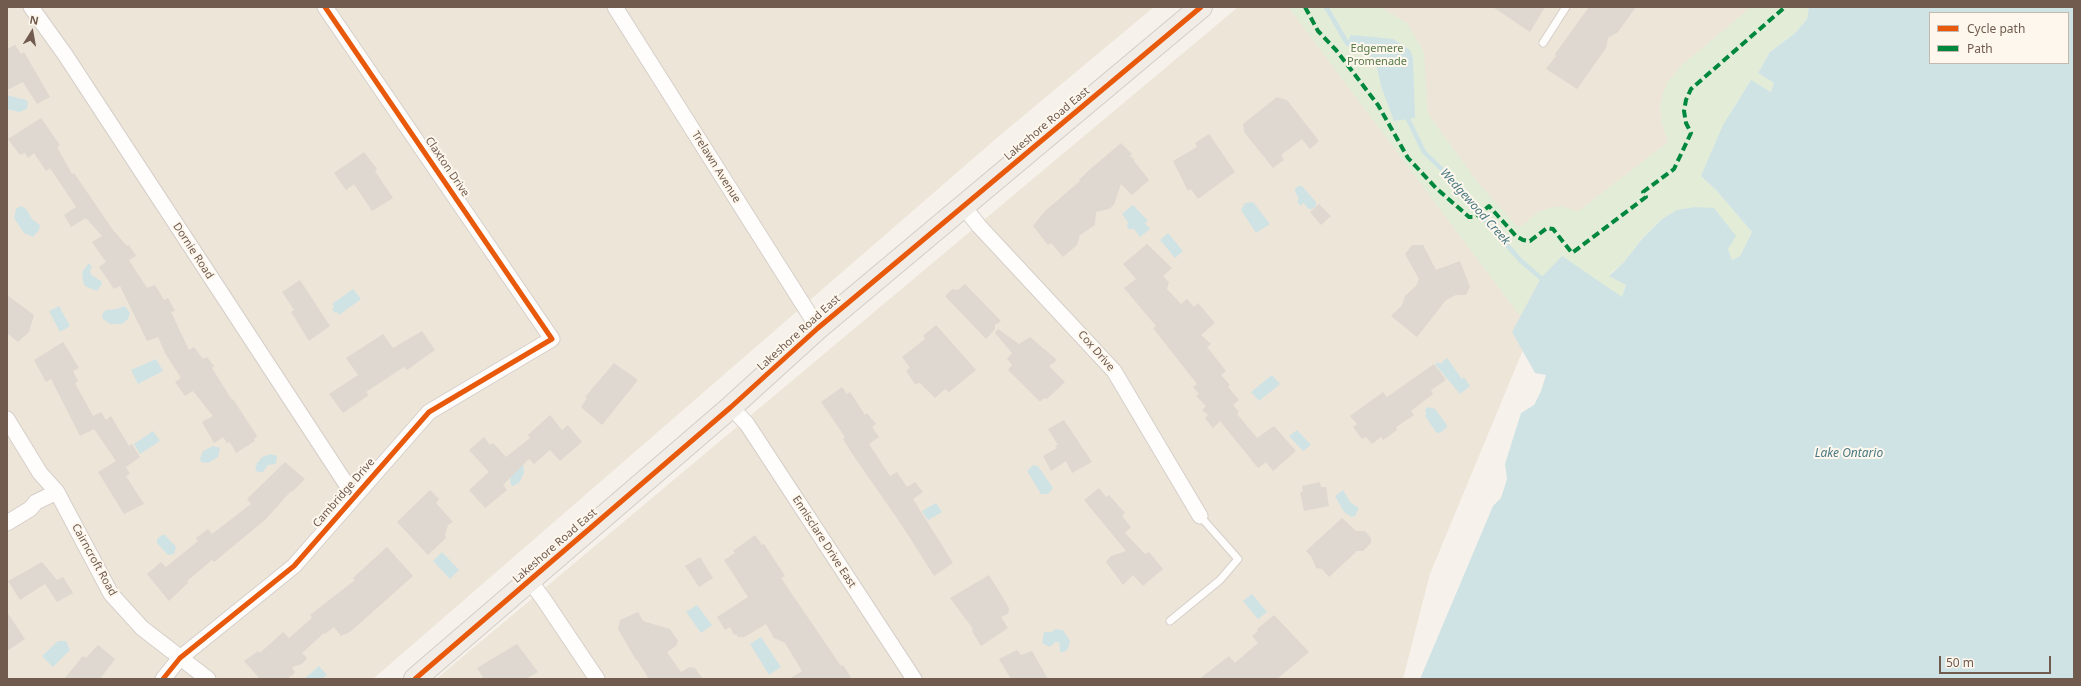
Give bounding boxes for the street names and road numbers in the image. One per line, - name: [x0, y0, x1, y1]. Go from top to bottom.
- street label: Lakeshore Road East: [1002, 85, 1092, 163]
- street label: Trelawn Avenue: [689, 129, 743, 205]
- street label: Claxton Drive: [422, 135, 472, 199]
- street label: Dornie Road: [170, 220, 216, 282]
- street label: Lakeshore Road East: [755, 292, 843, 374]
- street label: Cox Drive: [1075, 328, 1117, 374]
- street label: Cambridge Drive: [310, 456, 378, 530]
- street label: Ennisclare Drive East: [789, 494, 859, 590]
- street label: Lakeshore Road East: [510, 506, 600, 586]
- street label: Cairncroft Road: [69, 522, 119, 598]

